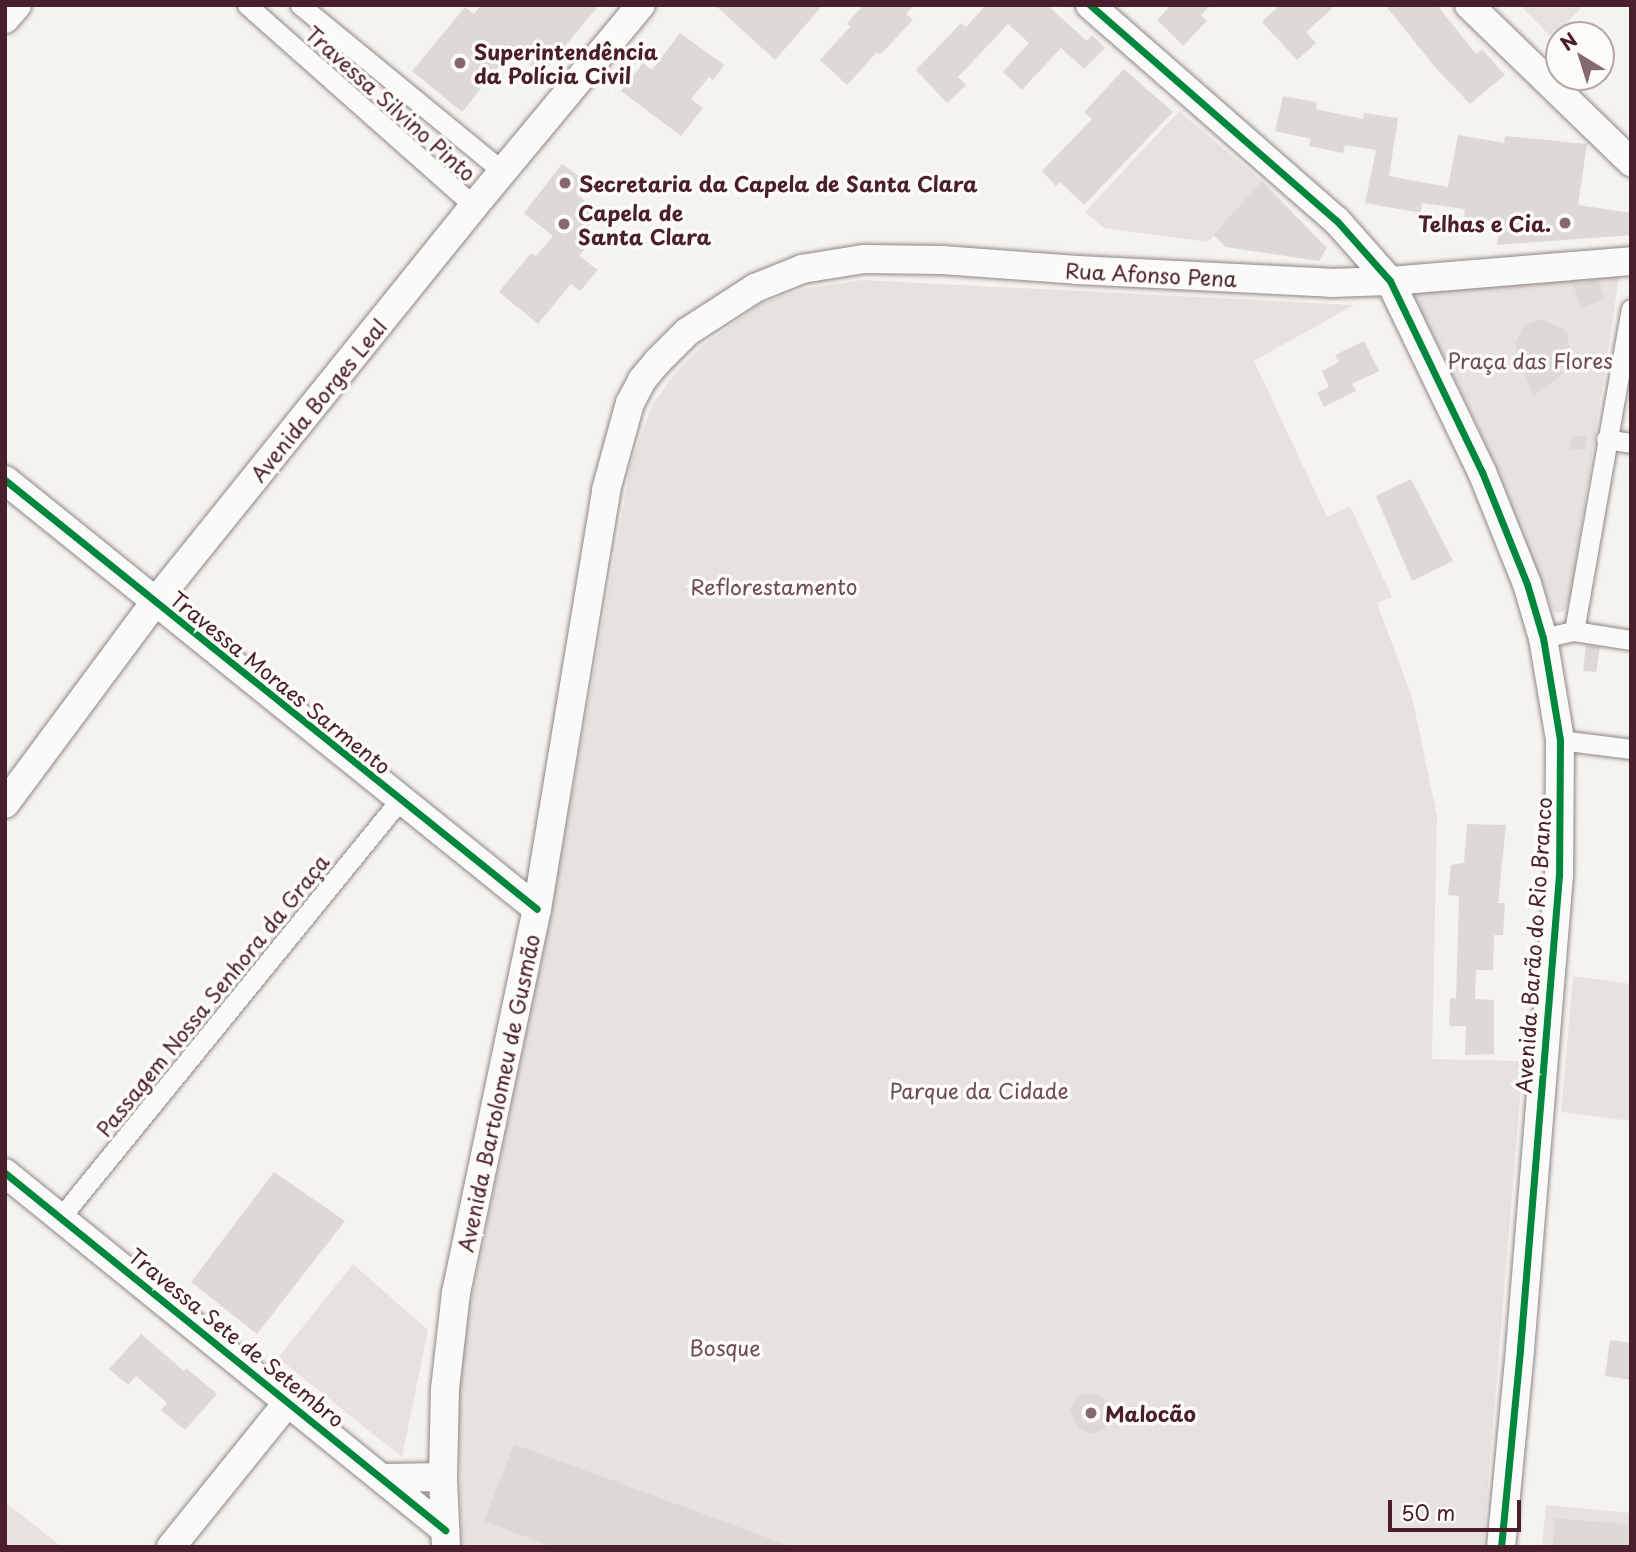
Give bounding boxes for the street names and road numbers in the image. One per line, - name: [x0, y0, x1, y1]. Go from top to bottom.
- street label: Travessa Silvino Pinto: [301, 20, 481, 186]
- street label: Rua Afonso Pena: [1064, 257, 1238, 291]
- street label: Avenida Borges Leal: [244, 313, 392, 487]
- street label: Travessa Moraes Sarmento: [165, 585, 397, 779]
- street label: Avenida Barão do Rio Branco: [1510, 796, 1556, 1094]
- street label: Passagem Nossa Senhora da Graça: [89, 847, 335, 1143]
- street label: Avenida Bartolomeu de Gusmão: [452, 932, 544, 1254]
- street label: Travessa Sete de Setembro: [123, 1241, 351, 1433]

